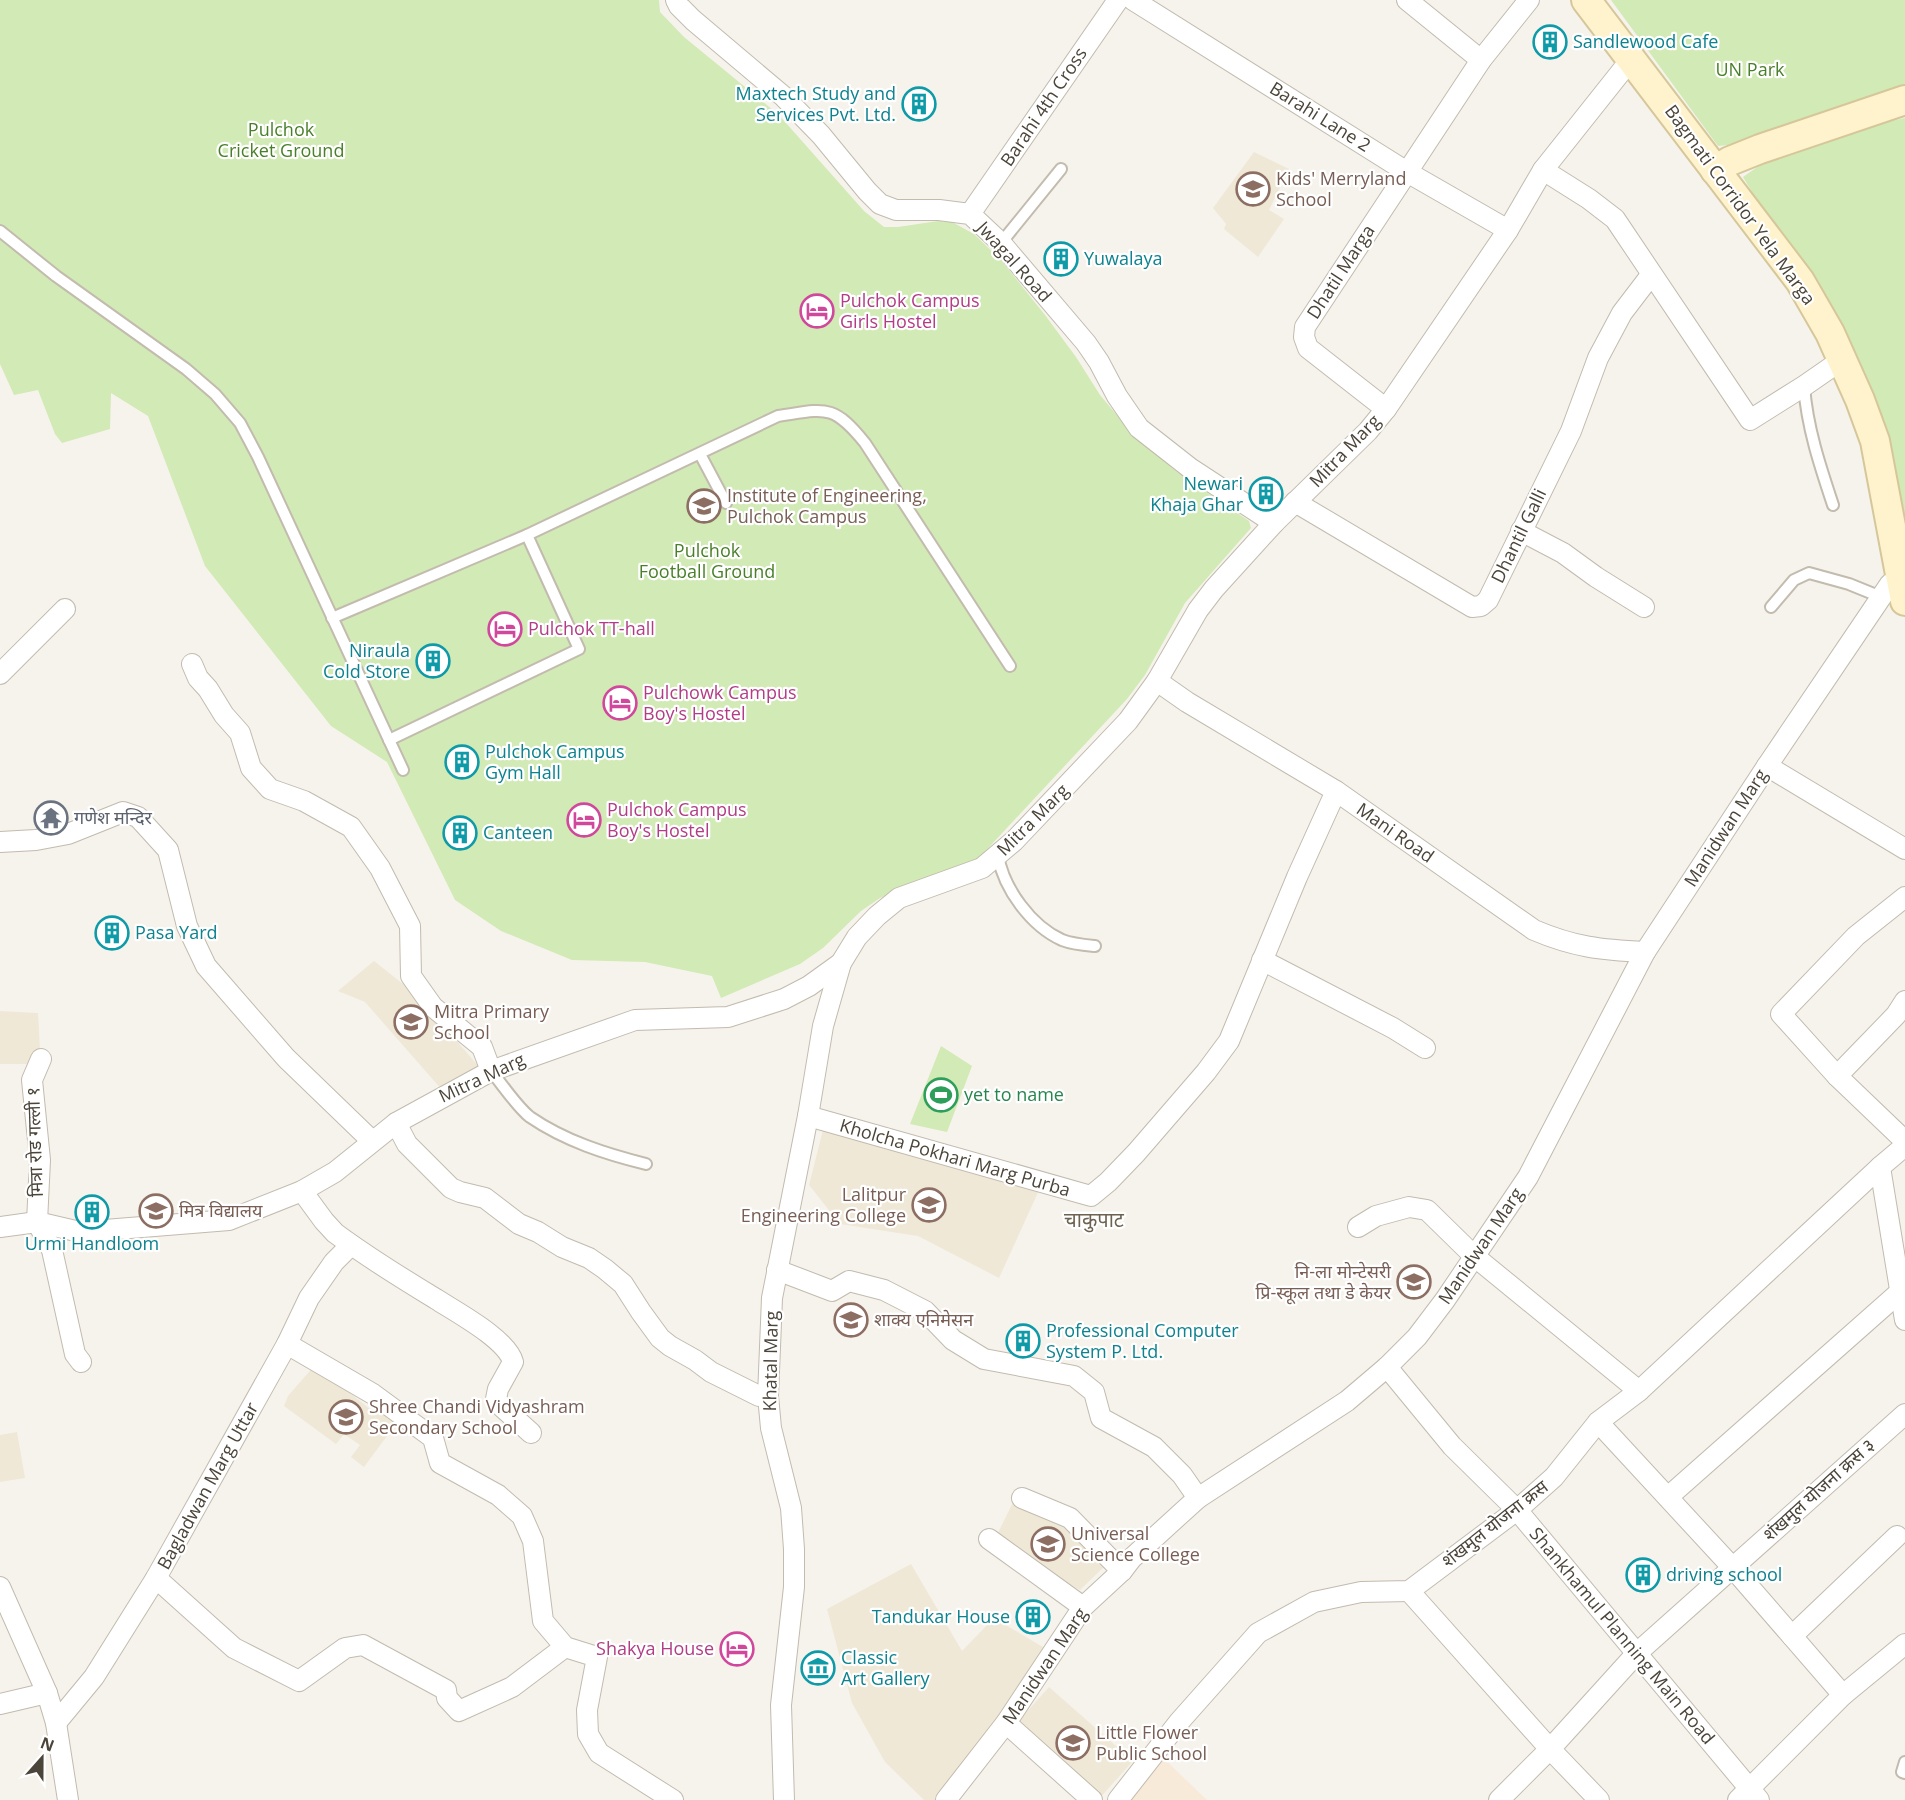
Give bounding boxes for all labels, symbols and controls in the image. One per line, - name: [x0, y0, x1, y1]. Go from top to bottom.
- building icon: Sandlewood Cafe: [1532, 24, 1568, 60]
- place label: Sandlewood Cafe: [1573, 29, 1718, 53]
- street label: Barahi 4th Cross: [995, 42, 1092, 171]
- park label: UN Park: [1716, 57, 1785, 81]
- street label: Barahi Lane 2: [1266, 76, 1376, 157]
- place label: Maxtech Study and Services Pvt. Ltd.: [735, 81, 896, 126]
- building icon: Maxtech Study and Services Pvt. Ltd.: [901, 86, 937, 122]
- street label: Bagmati Corridor Yela Marga: [1660, 100, 1822, 309]
- park label: Pulchok Cricket Ground: [218, 117, 344, 162]
- place label: Kids' Merryland School: [1276, 166, 1406, 211]
- school or university icon: Kids' Merryland School: [1235, 171, 1271, 207]
- street label: Jwagal Road: [971, 214, 1057, 307]
- street label: Dhatil Marga: [1301, 220, 1380, 323]
- building icon: Yuwalaya: [1043, 241, 1079, 277]
- place label: Yuwalaya: [1084, 246, 1163, 270]
- place label: Pulchok Campus Girls Hostel: [840, 288, 980, 333]
- hotel icon: Pulchok Campus Girls Hostel: [799, 293, 835, 329]
- street label: Mitra Marg: [1304, 409, 1385, 492]
- place label: Newari Khaja Ghar: [1150, 471, 1244, 516]
- building icon: Newari Khaja Ghar: [1248, 476, 1284, 512]
- place label: Institute of Engineering, Pulchok Campus: [727, 483, 927, 528]
- street label: Dhantil Galli: [1485, 484, 1551, 587]
- school or university icon: Institute of Engineering, Pulchok Campus: [686, 488, 722, 524]
- park label: Pulchok Football Ground: [639, 538, 775, 583]
- hotel icon: Pulchok TT-hall: [487, 611, 523, 647]
- place label: Pulchok TT-hall: [528, 616, 655, 640]
- place label: Niraula Cold Store: [323, 638, 410, 683]
- building icon: Niraula Cold Store: [415, 643, 451, 679]
- place label: Pulchowk Campus Boy's Hostel: [643, 680, 797, 725]
- hotel icon: Pulchowk Campus Boy's Hostel: [602, 685, 638, 721]
- place label: Pulchok Campus Gym Hall: [485, 739, 625, 784]
- building icon: Pulchok Campus Gym Hall: [444, 744, 480, 780]
- street label: Manidwan Marg: [1678, 764, 1772, 891]
- street label: Mitra Marg: [991, 778, 1074, 860]
- place label: Pulchok Campus Boy's Hostel: [607, 797, 747, 842]
- street label: Mani Road: [1352, 797, 1439, 868]
- temple icon: गणेश मन्दिर: [33, 800, 69, 836]
- hotel icon: Pulchok Campus Boy's Hostel: [566, 802, 602, 838]
- place label: गणेश मन्दिर: [74, 805, 153, 829]
- building icon: Canteen: [442, 815, 478, 851]
- place label: Canteen: [483, 820, 553, 844]
- building icon: Pasa Yard: [94, 915, 130, 951]
- place label: Pasa Yard: [135, 920, 218, 944]
- place label: Mitra Primary School: [434, 999, 550, 1044]
- school or university icon: Mitra Primary School: [393, 1004, 429, 1040]
- street label: Mitra Marg: [435, 1047, 529, 1108]
- sports icon: yet to name: [923, 1077, 959, 1113]
- place label: yet to name: [964, 1082, 1064, 1106]
- street label: मित्रा रोड गल्ली १: [20, 1087, 48, 1198]
- street label: Kholcha Pokhari Marg Purba: [837, 1113, 1073, 1201]
- place label: Lalitpur Engineering College: [741, 1182, 907, 1227]
- street label: Manidwan Marg: [1432, 1182, 1528, 1308]
- school or university icon: Lalitpur Engineering College: [911, 1187, 947, 1223]
- school or university icon: मित्र विद्यालय: [138, 1193, 174, 1229]
- building icon: Urmi Handloom: [74, 1194, 110, 1230]
- place label: मित्र विद्यालय: [179, 1198, 263, 1222]
- district label: चाकुपाट: [1064, 1206, 1125, 1233]
- place label: Urmi Handloom: [25, 1231, 159, 1255]
- place label: नि-ला मोन्टेसरी प्रि-स्कूल तथा डे केयर: [1256, 1259, 1392, 1305]
- school or university icon: नि-ला मोन्टेसरी प्रि-स्कूल तथा डे केयर: [1396, 1264, 1432, 1300]
- school or university icon: शाक्य एनिमेसन: [833, 1302, 869, 1338]
- place label: शाक्य एनिमेसन: [874, 1307, 974, 1331]
- street label: Khatal Marg: [757, 1310, 783, 1412]
- place label: Professional Computer System P. Ltd.: [1046, 1318, 1239, 1363]
- building icon: Professional Computer System P. Ltd.: [1005, 1323, 1041, 1359]
- place label: Shree Chandi Vidyashram Secondary School: [369, 1394, 585, 1439]
- street label: Bagladwan Marg Uttar: [151, 1397, 263, 1574]
- school or university icon: Shree Chandi Vidyashram Secondary School: [328, 1399, 364, 1435]
- street label: शंखमुल योजना क्रस ३: [1757, 1433, 1880, 1547]
- street label: शंखमुल योजना क्रस: [1436, 1474, 1554, 1573]
- place label: Universal Science College: [1071, 1521, 1200, 1566]
- street label: Shankhamul Planning Main Road: [1525, 1522, 1721, 1749]
- school or university icon: Universal Science College: [1030, 1526, 1066, 1562]
- building icon: driving school: [1625, 1557, 1661, 1593]
- place label: driving school: [1666, 1562, 1782, 1586]
- building icon: Tandukar House: [1015, 1599, 1051, 1635]
- street label: Manidwan Marg: [996, 1602, 1092, 1728]
- place label: Tandukar House: [872, 1604, 1010, 1628]
- hotel icon: Shakya House: [719, 1631, 755, 1667]
- place label: Shakya House: [596, 1636, 714, 1660]
- place label: Classic Art Gallery: [841, 1645, 930, 1690]
- museum icon: Classic Art Gallery: [800, 1650, 836, 1686]
- place label: Little Flower Public School: [1096, 1720, 1207, 1765]
- school or university icon: Little Flower Public School: [1055, 1725, 1091, 1761]
- north arrow: [12, 1728, 72, 1788]
- text: N: [37, 1731, 57, 1757]

